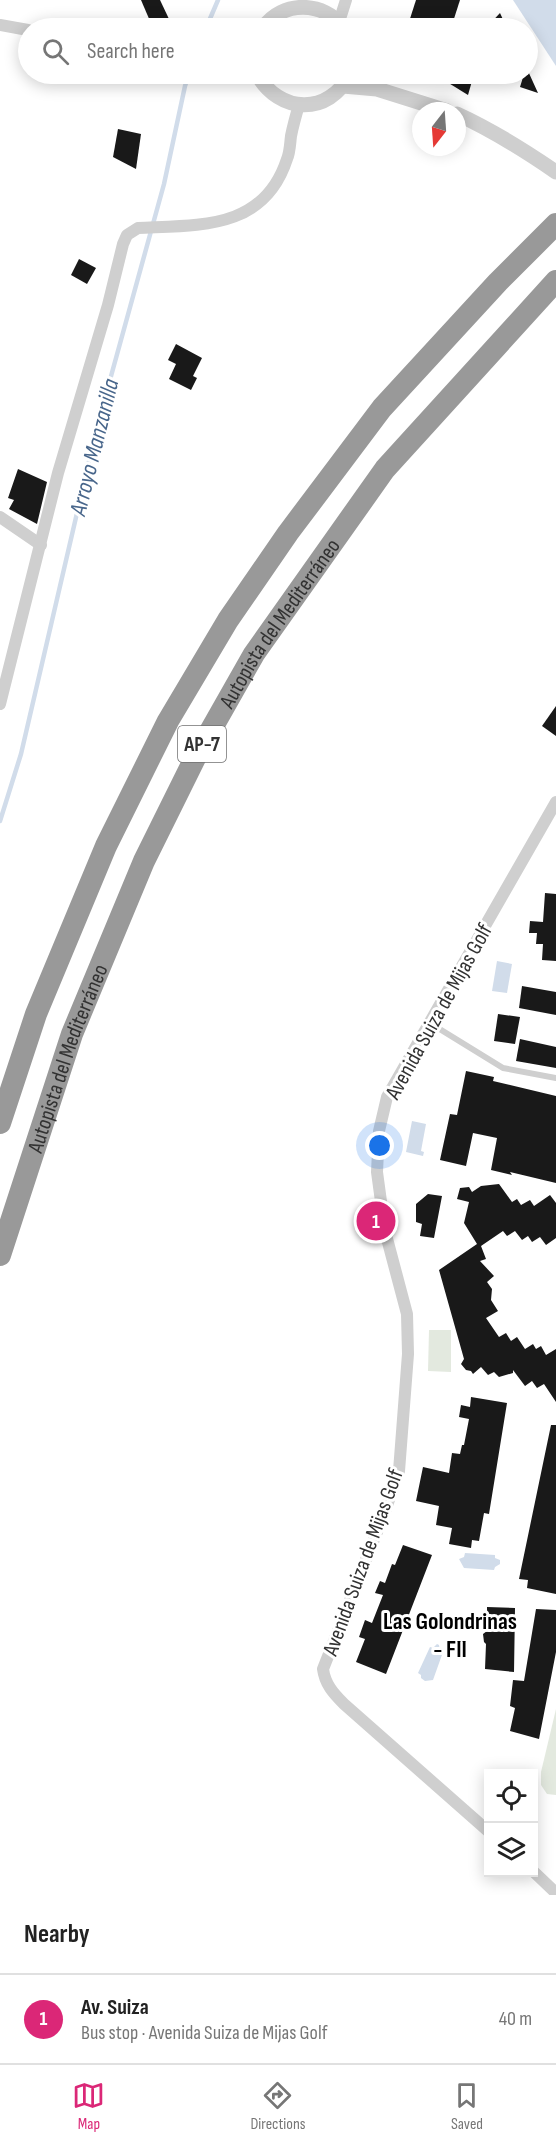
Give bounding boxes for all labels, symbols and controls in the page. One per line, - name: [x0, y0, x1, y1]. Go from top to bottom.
- search box: [18, 18, 538, 84]
- icon: search: [39, 35, 72, 68]
- text: Search here: [87, 38, 174, 65]
- north arrow: [412, 102, 466, 156]
- water label: Arroyo Manzanilla: [63, 375, 126, 520]
- street label: Autopista del Mediterráneo: [214, 534, 347, 714]
- road number: AP-7: [178, 726, 226, 762]
- street label: Avenida Suiza de Mijas Golf: [379, 919, 499, 1105]
- street label: Autopista del Mediterráneo: [22, 960, 115, 1157]
- your location: [365, 1131, 394, 1160]
- pin: 1: [356, 1198, 395, 1244]
- street label: Avenida Suiza de Mijas Golf: [317, 1465, 410, 1660]
- district label: Las Golondrinas - FII: [383, 1607, 517, 1664]
- map controls: [484, 1769, 538, 1877]
- button: locate: [484, 1769, 538, 1823]
- button: layers: [484, 1823, 538, 1877]
- text: Nearby: [24, 1919, 90, 1950]
- text: Av. Suiza: [81, 1994, 149, 2021]
- text: 1: [40, 2007, 47, 2031]
- text: 40 m: [499, 2007, 532, 2031]
- text: Bus stop · Avenida Suiza de Mijas Golf: [81, 2021, 327, 2045]
- tab: Map: [72, 2079, 105, 2134]
- tab: Directions: [250, 2079, 305, 2134]
- tab: Saved: [450, 2079, 483, 2134]

